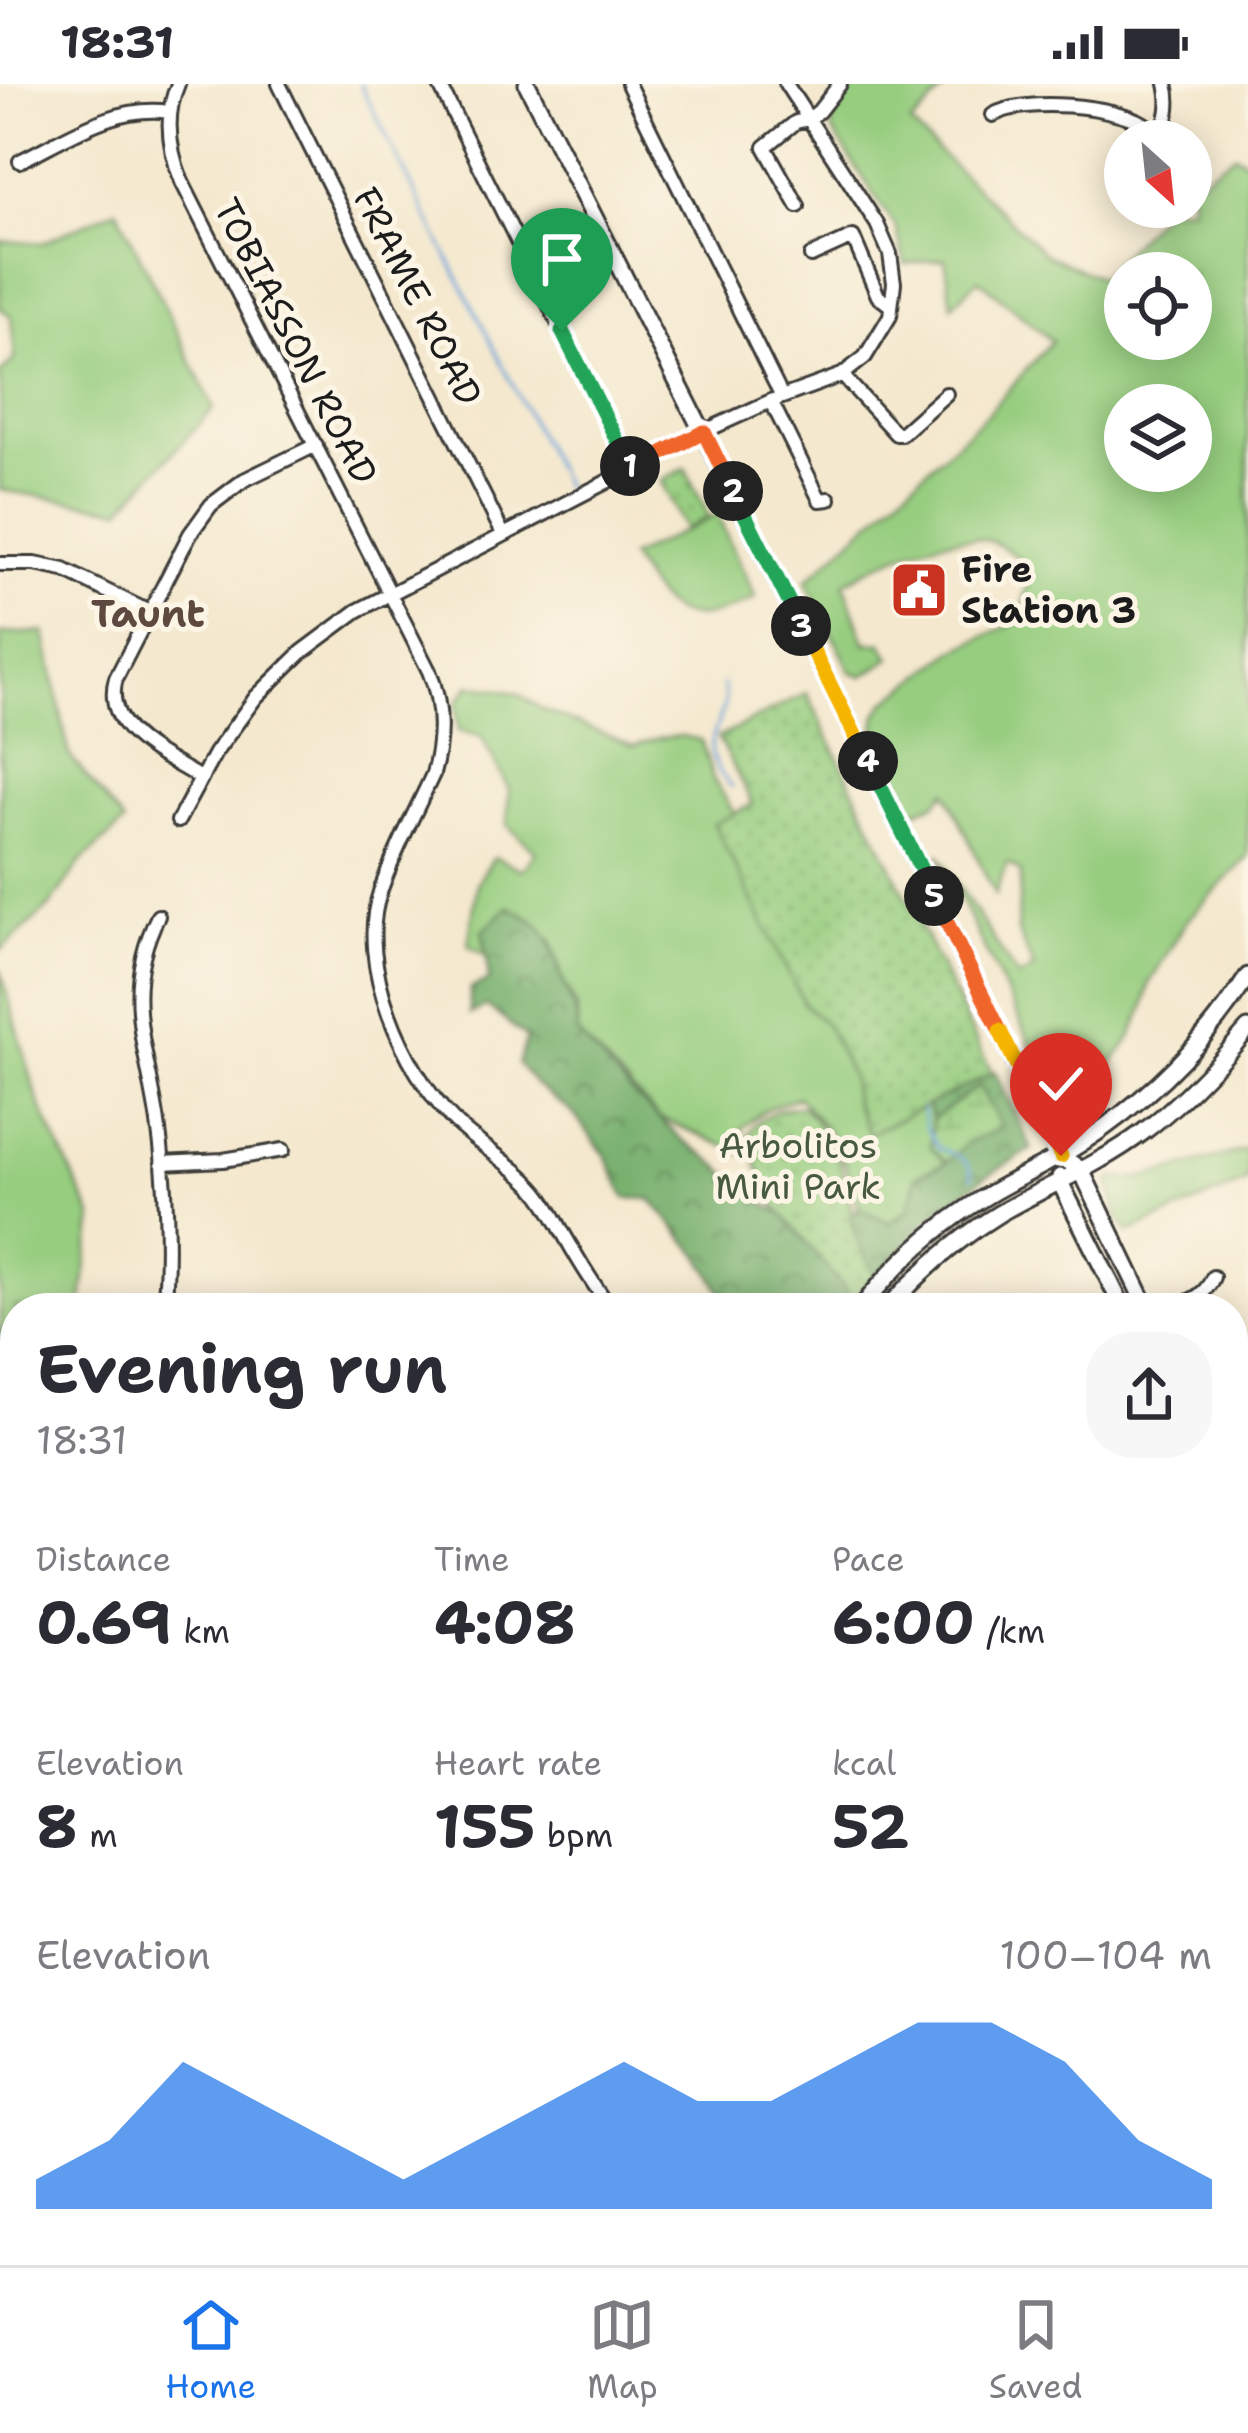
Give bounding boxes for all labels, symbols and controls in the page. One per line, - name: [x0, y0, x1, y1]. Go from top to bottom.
- text: 18:31: [60, 12, 174, 72]
- north arrow: [1104, 120, 1212, 228]
- map controls: [1104, 120, 1212, 492]
- street label: FRAME ROAD: [341, 179, 494, 414]
- street label: TOBIASSON ROAD: [202, 190, 389, 493]
- pin: [511, 208, 613, 331]
- icon: arrive: [529, 226, 595, 292]
- button: locate: [1104, 252, 1212, 360]
- button: layers: [1104, 384, 1212, 492]
- pin: 1: [600, 436, 660, 496]
- text: 1: [622, 443, 638, 488]
- pin: 2: [703, 461, 763, 521]
- text: 2: [721, 468, 745, 513]
- place label: Fire Station 3: [961, 545, 1136, 635]
- public building icon: Fire Station 3: [888, 559, 950, 621]
- district label: Taunt: [91, 587, 205, 639]
- pin: 3: [771, 596, 831, 656]
- text: 3: [789, 603, 813, 648]
- pin: 4: [838, 731, 898, 791]
- text: 4: [856, 738, 880, 783]
- pin: 5: [904, 866, 964, 926]
- text: 5: [924, 873, 944, 918]
- pin: [1010, 1033, 1112, 1156]
- icon: check: [1028, 1051, 1094, 1117]
- park label: Arbolitos Mini Park: [715, 1121, 881, 1211]
- text: Evening run: [36, 1325, 447, 1413]
- button: share: [1086, 1332, 1212, 1458]
- text: 18:31: [36, 1414, 127, 1466]
- text: Distance: [36, 1537, 171, 1582]
- text: Time: [434, 1537, 510, 1582]
- text: Pace: [832, 1537, 905, 1582]
- text: 0.69: [36, 1582, 172, 1662]
- text: 4:08: [434, 1582, 576, 1662]
- text: 6:00: [832, 1582, 975, 1662]
- text: km: [172, 1609, 230, 1654]
- text: /km: [975, 1609, 1045, 1654]
- text: Elevation: [36, 1741, 184, 1786]
- text: Heart rate: [434, 1741, 602, 1786]
- text: kcal: [832, 1741, 896, 1786]
- text: 8: [36, 1786, 78, 1866]
- text: 155: [434, 1786, 536, 1866]
- text: 52: [832, 1786, 910, 1866]
- text: m: [78, 1813, 118, 1858]
- text: bpm: [536, 1813, 613, 1858]
- text: Elevation: [36, 1929, 211, 1981]
- text: 100–104 m: [1000, 1929, 1212, 1981]
- tab: Home: [165, 2292, 256, 2409]
- tab: Map: [587, 2292, 658, 2409]
- tab: Saved: [989, 2292, 1082, 2409]

